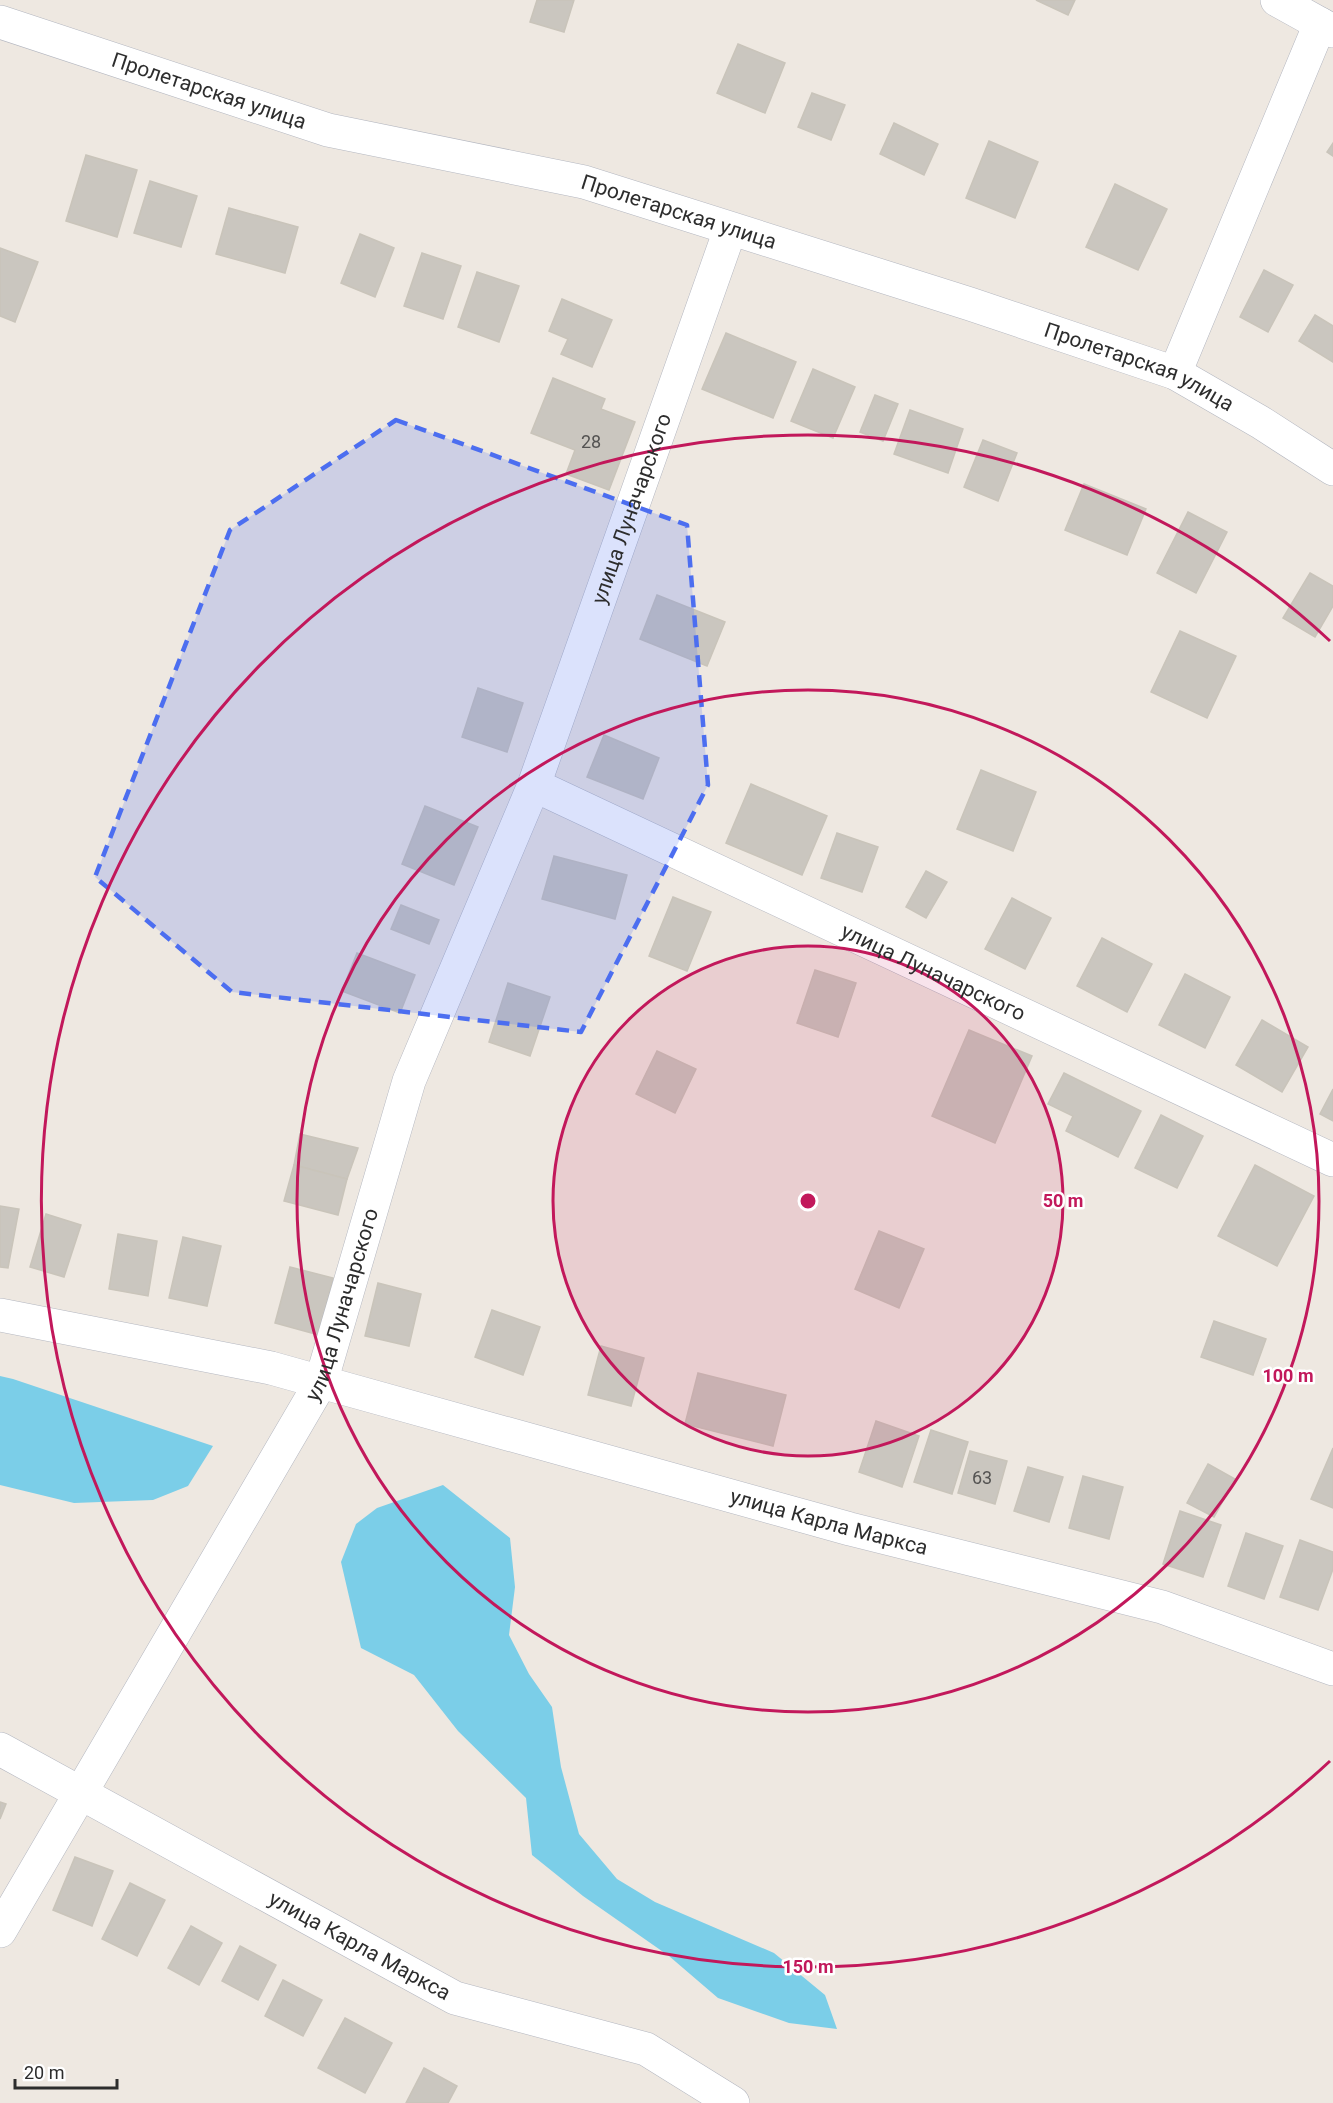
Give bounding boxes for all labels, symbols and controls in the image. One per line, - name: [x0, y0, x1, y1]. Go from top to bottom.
- street label: Пролетарская улица: [109, 48, 309, 134]
- street label: Пролетарская улица: [578, 170, 779, 254]
- street label: Пролетарская улица: [1041, 318, 1238, 416]
- street label: улица Луначарского: [587, 410, 676, 607]
- house number: 28: [581, 431, 601, 452]
- street label: улица Луначарского: [837, 919, 1029, 1026]
- text: 50 m: [1043, 1190, 1083, 1211]
- centre of rings: [798, 1191, 818, 1211]
- street label: улица Луначарского: [300, 1205, 383, 1406]
- text: 100 m: [1262, 1365, 1314, 1386]
- house number: 63: [972, 1467, 992, 1488]
- street label: улица Карла Маркса: [727, 1484, 930, 1560]
- street label: улица Карла Маркса: [265, 1886, 455, 2005]
- text: 150 m: [782, 1956, 834, 1977]
- scale bar: [15, 2052, 117, 2090]
- text: 20 m: [24, 2062, 64, 2083]

